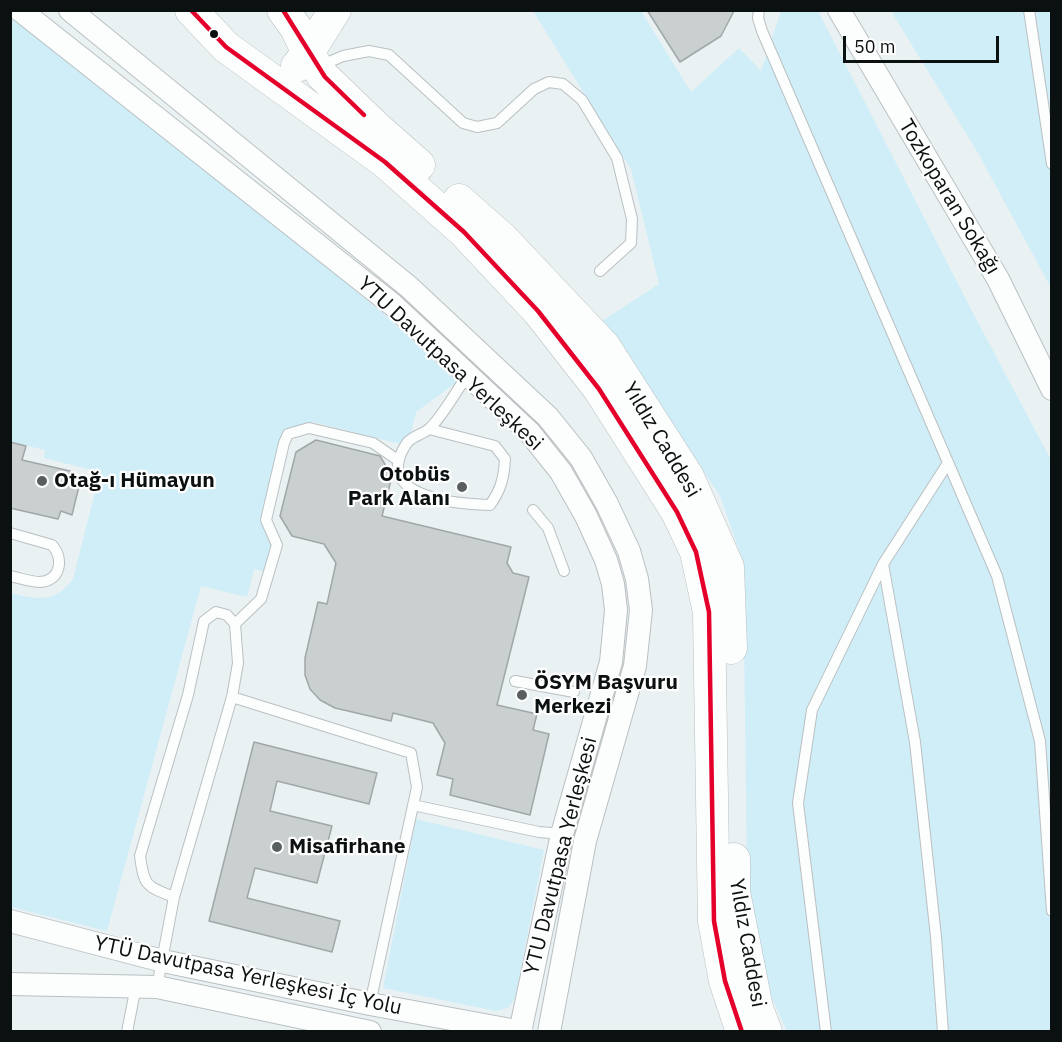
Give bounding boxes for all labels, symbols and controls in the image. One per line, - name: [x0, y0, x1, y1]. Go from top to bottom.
- scale bar: [846, 24, 1002, 62]
- unlabelled marker: [208, 28, 220, 40]
- text: 50 m: [854, 35, 896, 58]
- street label: Tozkoparan Sokağı: [893, 115, 1005, 279]
- street label: YTU Davutpasa Yerleşkesi: [352, 272, 548, 456]
- street label: Yıldız Caddesi: [617, 378, 705, 502]
- place label: Otobüs Park Alanı: [348, 462, 450, 512]
- place label: Otağ-ı Hümayun: [54, 468, 215, 494]
- marker: Otağ-ı Hümayun: [35, 474, 49, 488]
- marker: Otobüs Park Alanı: [455, 480, 469, 494]
- place label: ÖSYM Başvuru Merkezi: [534, 670, 678, 720]
- marker: ÖSYM Başvuru Merkezi: [515, 688, 529, 702]
- street label: YTU Davutpasa Yerleşkesi: [519, 735, 603, 977]
- place label: Misafirhane: [289, 834, 406, 860]
- marker: Misafirhane: [270, 840, 284, 854]
- street label: Yıldız Caddesi: [723, 877, 771, 1009]
- street label: YTÜ Davutpasa Yerleşkesi İç Yolu: [92, 931, 404, 1021]

